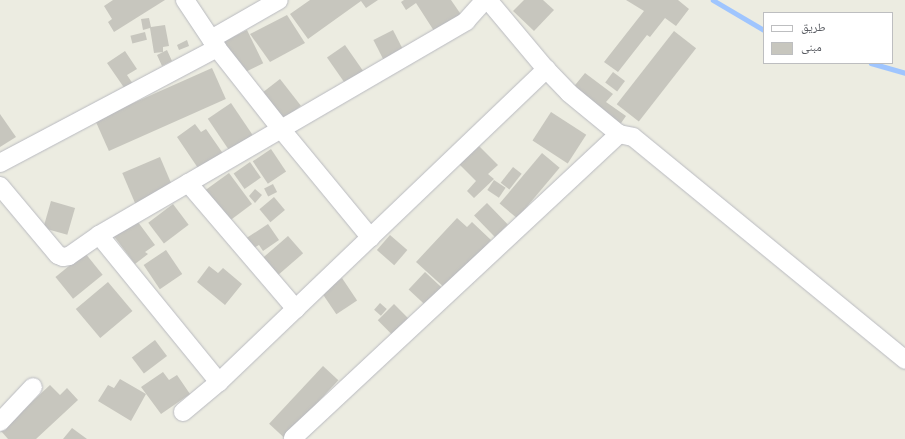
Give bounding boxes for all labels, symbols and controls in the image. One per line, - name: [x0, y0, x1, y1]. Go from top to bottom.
- legend: [763, 12, 893, 64]
- text: طريق: [801, 19, 826, 35]
- text: مبنى: [801, 39, 822, 55]

